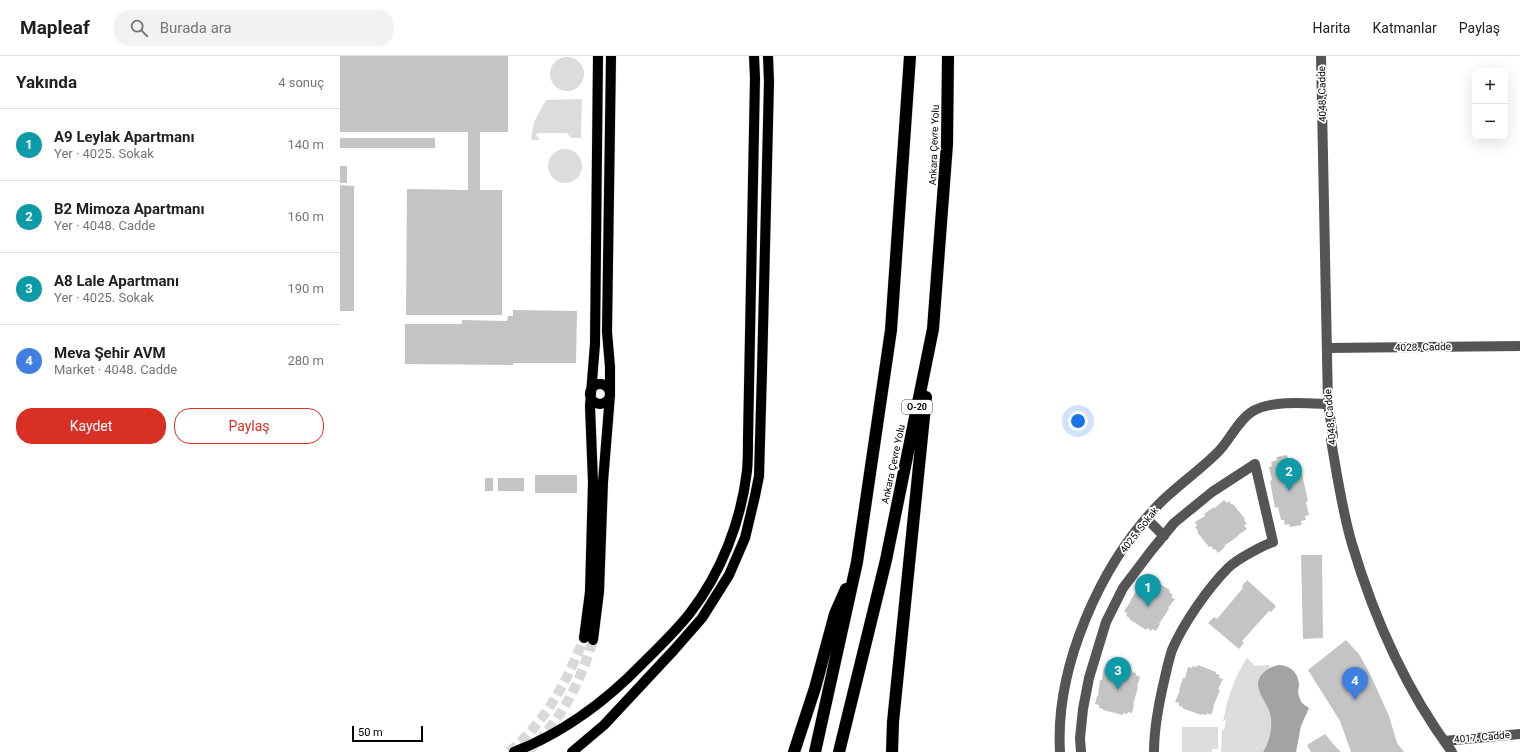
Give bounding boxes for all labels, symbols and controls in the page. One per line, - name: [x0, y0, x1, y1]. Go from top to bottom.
- search box: [114, 10, 394, 46]
- text: Mapleaf: [20, 16, 90, 39]
- icon: search: [128, 17, 150, 39]
- text: Burada ara: [160, 19, 232, 37]
- text: Harita: [1313, 20, 1350, 36]
- text: Katmanlar: [1372, 20, 1437, 36]
- text: Paylaş: [1459, 20, 1500, 36]
- street label: 4048. Cadde: [1316, 66, 1328, 122]
- map controls: [1472, 68, 1508, 140]
- button: +: [1472, 68, 1508, 104]
- text: Yakında: [16, 72, 77, 92]
- text: 4 sonuç: [278, 75, 324, 90]
- street label: Ankara Çevre Yolu: [927, 104, 941, 186]
- button: −: [1472, 104, 1508, 140]
- text: A9 Leylak Apartmanı: [54, 128, 195, 146]
- text: 1: [25, 137, 33, 152]
- text: 140 m: [287, 137, 324, 152]
- text: Yer · 4025. Sokak: [54, 146, 154, 161]
- text: B2 Mimoza Apartmanı: [54, 200, 205, 218]
- text: 2: [25, 209, 33, 224]
- text: 160 m: [287, 209, 324, 224]
- text: Yer · 4048. Cadde: [54, 218, 156, 233]
- text: A8 Lale Apartmanı: [54, 272, 179, 290]
- text: 3: [25, 281, 33, 296]
- text: 190 m: [287, 281, 324, 296]
- text: Yer · 4025. Sokak: [54, 290, 154, 305]
- street label: 4028. Cadde: [1395, 341, 1451, 353]
- text: Meva Şehir AVM: [54, 344, 166, 362]
- text: 4: [25, 353, 33, 368]
- text: 280 m: [287, 353, 324, 368]
- text: Market · 4048. Cadde: [54, 362, 177, 377]
- street label: 4048. Cadde: [1322, 389, 1338, 445]
- road number: O-20: [902, 400, 932, 414]
- button: Kaydet: [16, 408, 166, 444]
- button: Paylaş: [174, 408, 324, 444]
- your location: [1068, 411, 1088, 431]
- street label: Ankara Çevre Yolu: [879, 423, 907, 505]
- pin: 2: [1276, 458, 1302, 491]
- street label: 4025. Sokak: [1118, 504, 1161, 555]
- pin: 1: [1135, 574, 1161, 607]
- pin: 3: [1105, 657, 1131, 690]
- pin: 4: [1342, 667, 1368, 700]
- scale bar: [352, 724, 423, 743]
- text: 50 m: [358, 726, 383, 739]
- street label: 4017. Cadde: [1454, 729, 1510, 745]

